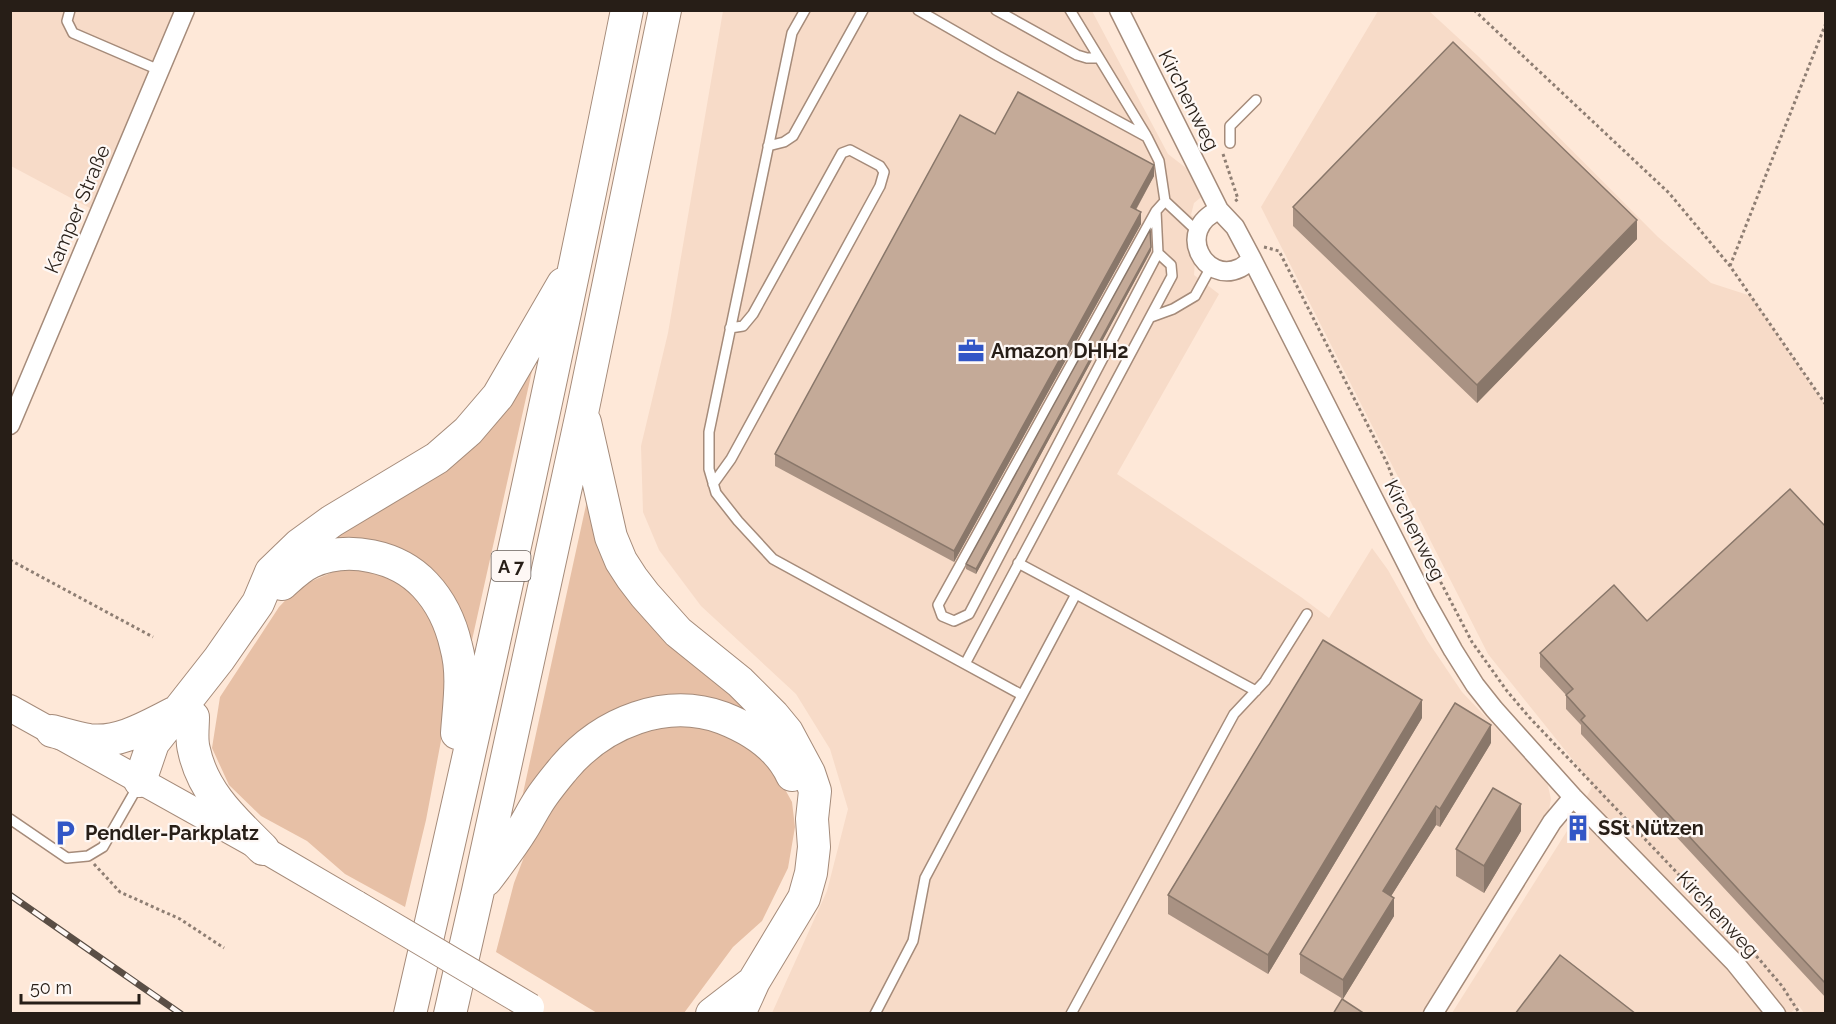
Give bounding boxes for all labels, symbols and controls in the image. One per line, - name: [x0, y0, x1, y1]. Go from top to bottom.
- street label: Kirchenweg: [1153, 46, 1225, 154]
- street label: Kamper Straße: [39, 141, 115, 277]
- office icon: Amazon DHH2: [956, 336, 986, 366]
- place label: Amazon DHH2: [991, 339, 1129, 363]
- street label: Kirchenweg: [1379, 476, 1451, 584]
- road number: A 7: [492, 551, 530, 581]
- building icon: SSt Nützen: [1563, 813, 1593, 843]
- place label: SSt Nützen: [1598, 816, 1704, 840]
- parking icon: Pendler-Parkplatz: [50, 818, 80, 848]
- place label: Pendler-Parkplatz: [85, 821, 259, 845]
- street label: Kirchenweg: [1672, 866, 1764, 962]
- scale bar: [21, 967, 140, 1005]
- text: 50 m: [30, 977, 72, 998]

